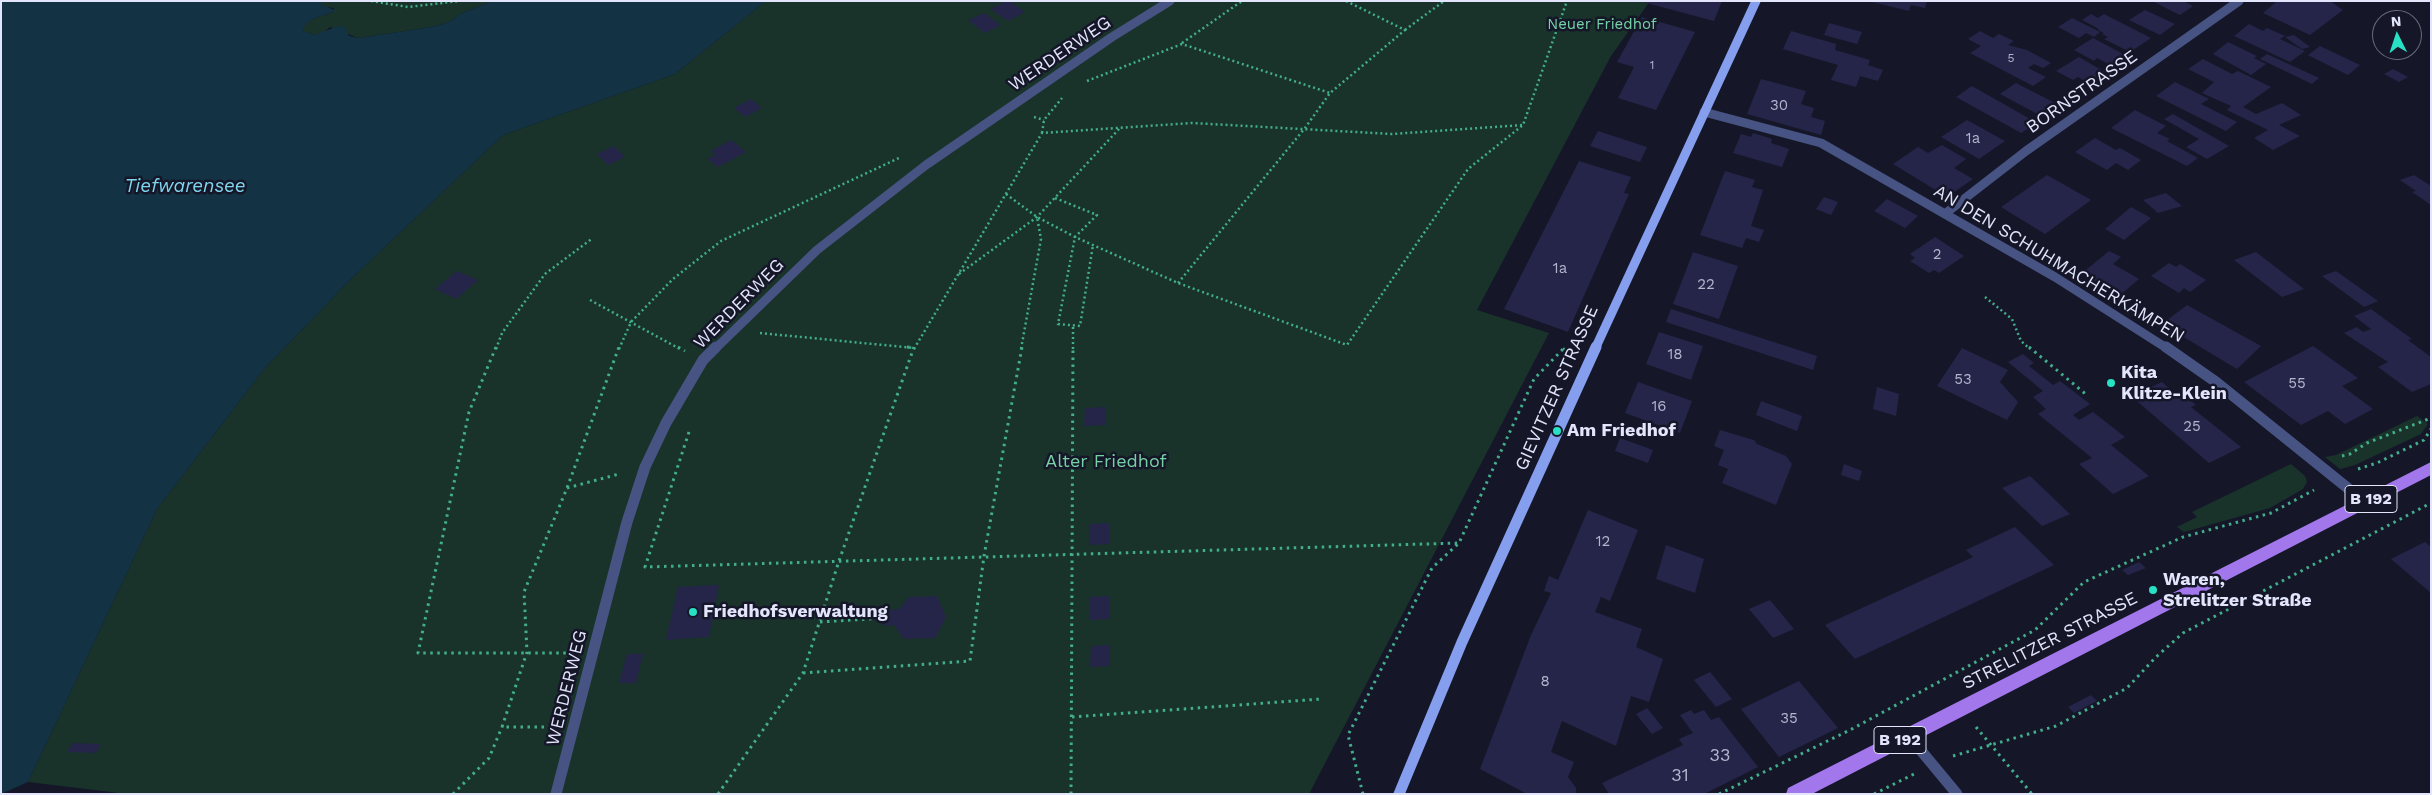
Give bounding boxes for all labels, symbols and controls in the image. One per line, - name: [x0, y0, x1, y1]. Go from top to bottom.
- north arrow: [2372, 10, 2422, 60]
- street label: WERDERWEG: [1005, 12, 1115, 96]
- text: N: [2390, 13, 2402, 29]
- park label: Neuer Friedhof: [1547, 16, 1657, 34]
- street label: BORNSTRASSE: [2022, 46, 2142, 138]
- house number: 5: [2008, 51, 2014, 65]
- house number: 1: [1650, 58, 1654, 72]
- house number: 30: [1770, 97, 1788, 115]
- house number: 1a: [1966, 130, 1980, 148]
- water label: Tiefwarensee: [124, 175, 246, 197]
- street label: AN DEN SCHUHMACHERKÄMPEN: [1930, 180, 2188, 348]
- house number: 2: [1933, 246, 1941, 264]
- street label: WERDERWEG: [689, 254, 789, 354]
- house number: 1a: [1553, 260, 1567, 278]
- house number: 22: [1697, 276, 1715, 294]
- street label: GIEVITZER STRASSE: [1511, 302, 1603, 474]
- house number: 18: [1667, 346, 1683, 364]
- place label: Kita Klitze-Klein: [2121, 362, 2227, 404]
- house number: 53: [1954, 371, 1972, 389]
- house number: 55: [2288, 375, 2306, 393]
- marker: Kita Klitze-Klein: [2105, 377, 2117, 389]
- house number: 16: [1652, 398, 1666, 416]
- house number: 25: [2183, 418, 2201, 436]
- place label: Am Friedhof: [1567, 420, 1676, 442]
- marker: Am Friedhof: [1551, 425, 1563, 437]
- park label: Alter Friedhof: [1045, 451, 1167, 473]
- road number: B 192: [2345, 486, 2397, 512]
- house number: 12: [1596, 533, 1610, 551]
- place label: Waren, Strelitzer Straße: [2163, 569, 2312, 612]
- marker: Waren, Strelitzer Straße: [2147, 584, 2159, 596]
- street label: STRELITZER STRASSE: [1959, 587, 2141, 695]
- place label: Friedhofsverwaltung: [703, 601, 888, 623]
- marker: Friedhofsverwaltung: [687, 606, 699, 618]
- street label: WERDERWEG: [542, 628, 592, 748]
- house number: 8: [1540, 673, 1550, 691]
- house number: 35: [1780, 710, 1798, 728]
- road number: B 192: [1874, 726, 1926, 754]
- house number: 33: [1710, 745, 1730, 767]
- house number: 31: [1671, 765, 1689, 787]

